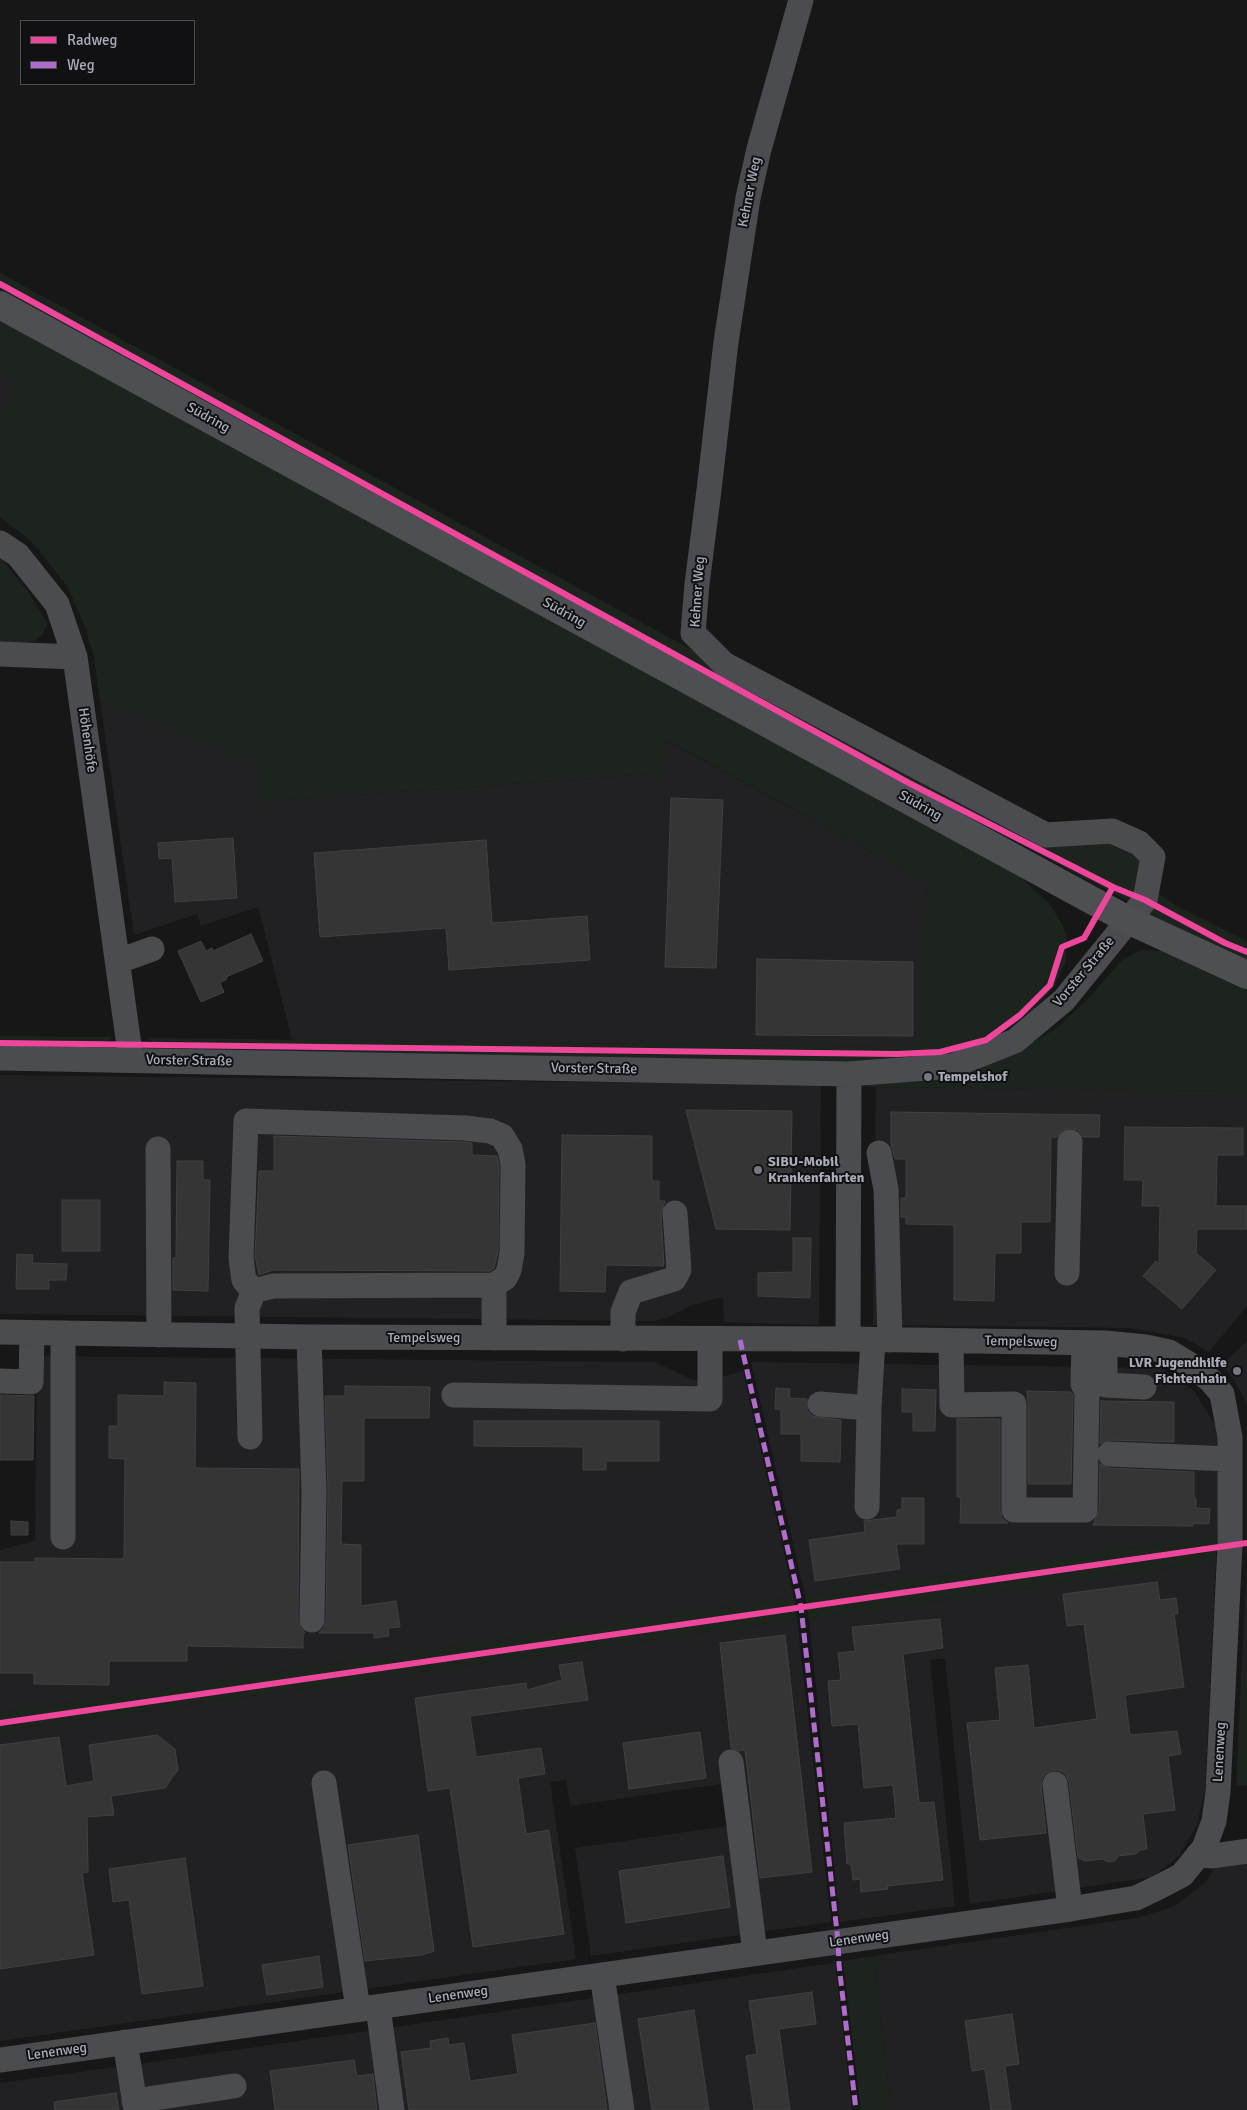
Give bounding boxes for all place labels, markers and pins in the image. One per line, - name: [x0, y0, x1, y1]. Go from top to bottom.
- place label: Tempelshof: [938, 1069, 1007, 1085]
- marker: Tempelshof: [922, 1071, 934, 1083]
- place label: SIBU-Mobil Krankenfahrten: [768, 1154, 864, 1186]
- marker: SIBU-Mobil Krankenfahrten: [752, 1164, 764, 1176]
- place label: LVR Jugendhilfe Fichtenhain: [1129, 1355, 1227, 1388]
- marker: LVR Jugendhilfe Fichtenhain: [1231, 1365, 1243, 1377]

